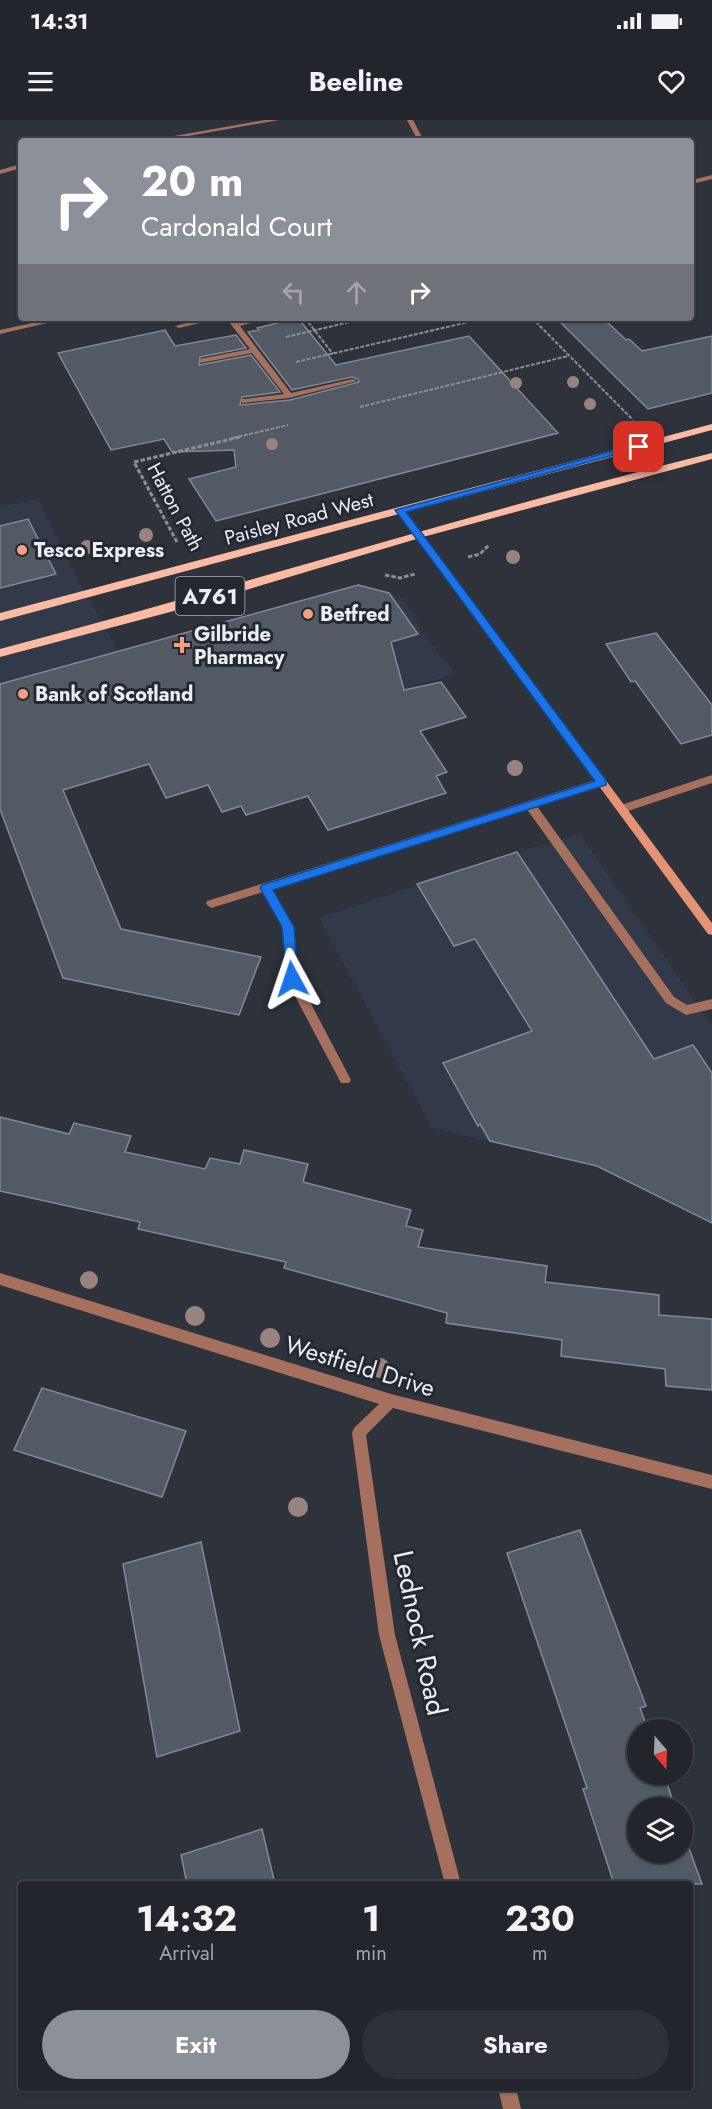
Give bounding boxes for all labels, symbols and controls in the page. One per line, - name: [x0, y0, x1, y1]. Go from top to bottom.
- text: 14:31: [30, 5, 89, 37]
- text: Beeline: [309, 62, 403, 101]
- icon: menu: [24, 65, 57, 98]
- icon: heart: [655, 65, 688, 98]
- text: 20 m: [141, 151, 243, 212]
- icon: right: [42, 162, 120, 240]
- text: Cardonald Court: [141, 207, 332, 246]
- icon: left: [277, 276, 310, 309]
- icon: ahead: [340, 276, 373, 309]
- icon: right: [403, 276, 436, 309]
- pin: [613, 421, 664, 472]
- icon: arrive: [622, 430, 655, 463]
- street label: Hatton Path: [140, 458, 210, 556]
- street label: Paisley Road West: [221, 485, 377, 553]
- place label: Tesco Express: [34, 536, 164, 565]
- marker: Tesco Express: [15, 543, 29, 557]
- road number: A761: [176, 577, 244, 615]
- place label: Betfred: [320, 600, 390, 629]
- marker: Betfred: [301, 607, 315, 621]
- place label: Gilbride Pharmacy: [194, 620, 285, 672]
- marker: Gilbride Pharmacy: [175, 638, 189, 652]
- place label: Bank of Scotland: [35, 680, 193, 709]
- marker: Bank of Scotland: [16, 687, 30, 701]
- position arrow: [260, 947, 324, 1011]
- street label: Westfield Drive: [281, 1327, 439, 1405]
- street label: Lednock Road: [383, 1547, 457, 1719]
- north arrow: [627, 1719, 693, 1785]
- map controls: [627, 1719, 693, 1863]
- button: layers: [627, 1797, 693, 1863]
- text: 14:32: [136, 1892, 237, 1944]
- text: 1: [362, 1892, 380, 1944]
- text: 230: [505, 1892, 575, 1944]
- text: Arrival: [159, 1939, 214, 1968]
- text: min: [355, 1939, 387, 1968]
- text: m: [532, 1939, 548, 1968]
- button: Exit: [42, 2010, 350, 2079]
- button: Share: [362, 2010, 669, 2079]

